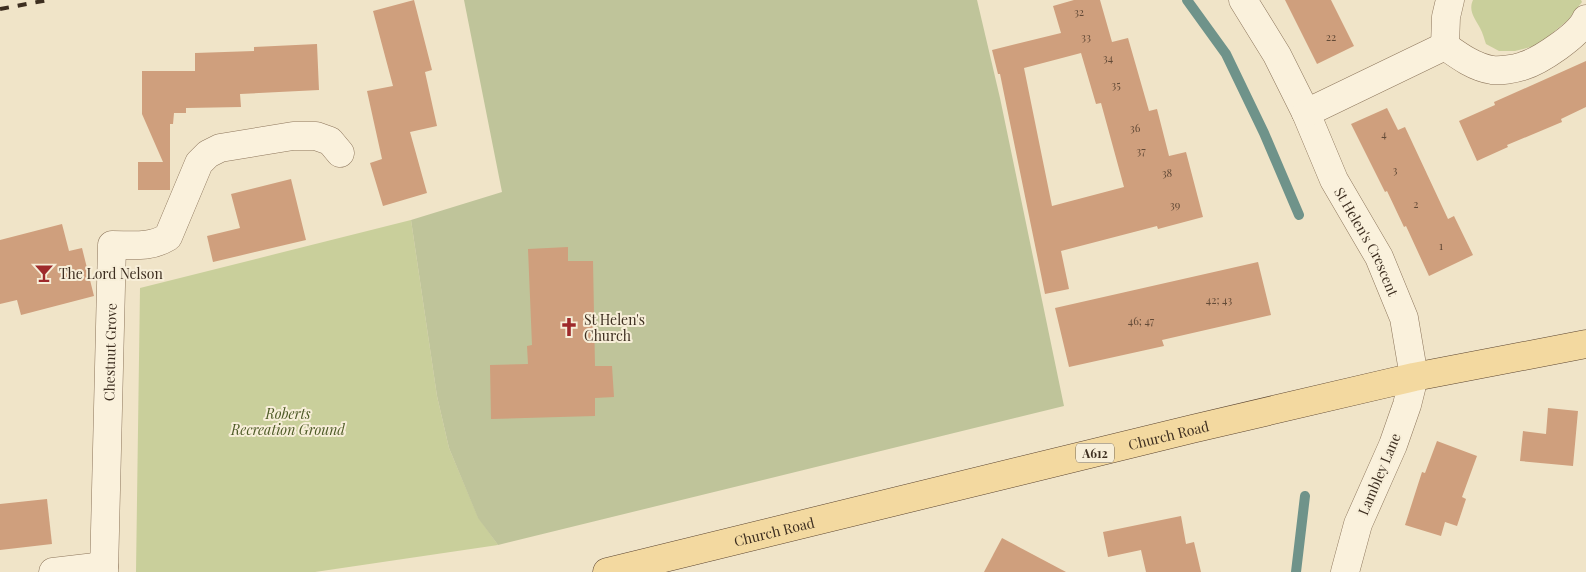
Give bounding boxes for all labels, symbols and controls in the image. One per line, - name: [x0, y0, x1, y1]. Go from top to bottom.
- house number: 32: [1074, 4, 1084, 19]
- house number: 33: [1081, 29, 1091, 44]
- house number: 22: [1326, 29, 1336, 44]
- house number: 34: [1103, 50, 1114, 65]
- house number: 35: [1111, 77, 1121, 92]
- house number: 36: [1130, 120, 1141, 135]
- house number: 4: [1381, 126, 1387, 141]
- house number: 37: [1136, 143, 1146, 158]
- house number: 3: [1393, 162, 1398, 177]
- house number: 38: [1162, 165, 1173, 180]
- street label: St Helen's Crescent: [1331, 183, 1404, 300]
- house number: 2: [1413, 196, 1419, 211]
- house number: 39: [1170, 197, 1181, 212]
- house number: 1: [1439, 238, 1443, 253]
- bar icon: The Lord Nelson: [33, 262, 55, 284]
- place label: The Lord Nelson: [59, 264, 164, 283]
- house number: 42; 43: [1206, 292, 1232, 307]
- street label: Chestnut Grove: [99, 303, 120, 401]
- place label: St Helen's Church: [584, 310, 645, 345]
- house number: 46; 47: [1128, 313, 1155, 328]
- church icon: St Helen's Church: [558, 316, 580, 338]
- park label: Roberts Recreation Ground: [230, 404, 345, 439]
- street label: Church Road: [1126, 416, 1211, 454]
- street label: Lambley Lane: [1353, 430, 1405, 518]
- road number: A612: [1076, 443, 1114, 462]
- street label: Church Road: [732, 512, 816, 550]

